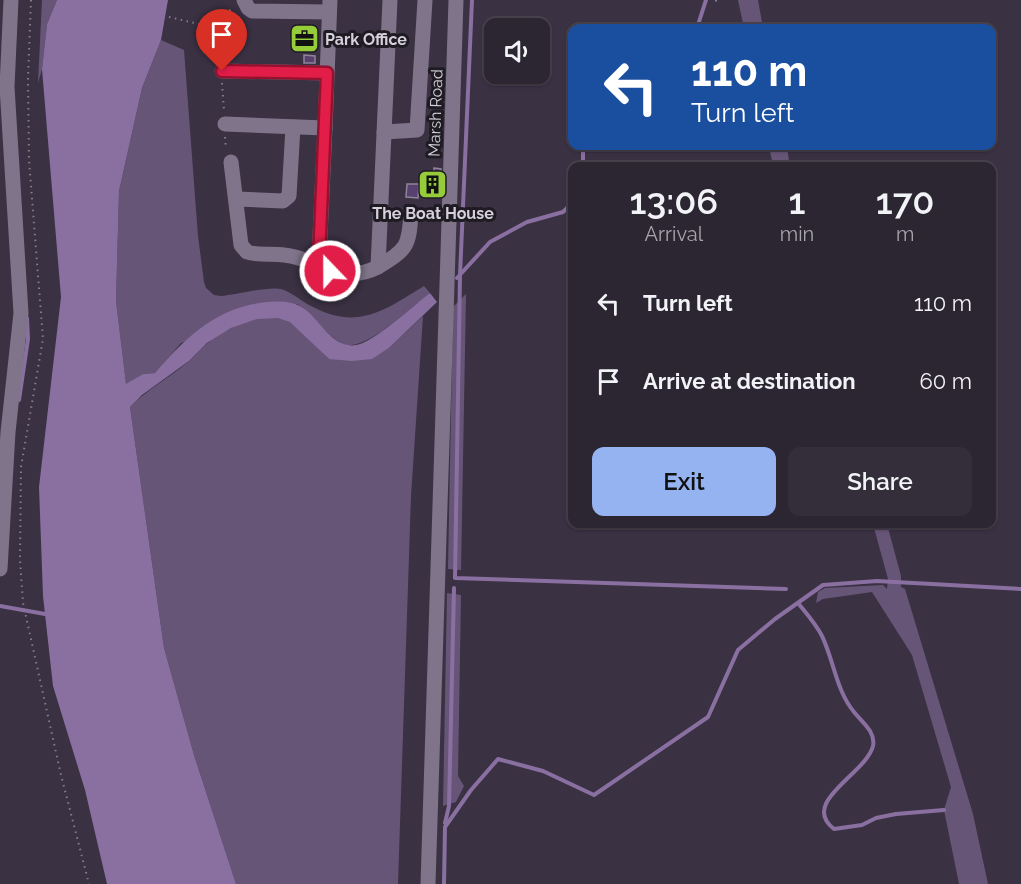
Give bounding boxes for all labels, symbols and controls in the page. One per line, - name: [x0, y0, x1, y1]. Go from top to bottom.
- pin: [196, 9, 247, 71]
- icon: arrive: [205, 18, 238, 51]
- map controls: [484, 18, 550, 84]
- button: sound: [484, 18, 550, 84]
- office icon: Park Office: [288, 23, 320, 55]
- place label: Park Office: [325, 30, 407, 49]
- text: 110 m: [691, 47, 807, 96]
- icon: left: [592, 48, 670, 126]
- street label: Marsh Road: [424, 69, 447, 157]
- text: Turn left: [691, 97, 794, 128]
- building icon: The Boat House: [417, 169, 449, 201]
- text: 13:06: [630, 180, 718, 222]
- text: 1: [788, 180, 805, 222]
- text: 170: [876, 180, 934, 222]
- place label: The Boat House: [372, 204, 494, 223]
- text: Arrival: [645, 222, 703, 246]
- text: min: [780, 222, 814, 246]
- text: m: [896, 222, 914, 246]
- position arrow: [298, 239, 362, 303]
- icon: left: [592, 287, 625, 320]
- text: Turn left: [643, 290, 733, 316]
- text: 110 m: [914, 290, 972, 316]
- icon: arrive: [592, 365, 625, 398]
- text: Arrive at destination: [643, 368, 856, 394]
- text: 60 m: [919, 368, 972, 394]
- button: Exit: [592, 447, 776, 516]
- button: Share: [788, 447, 972, 516]

